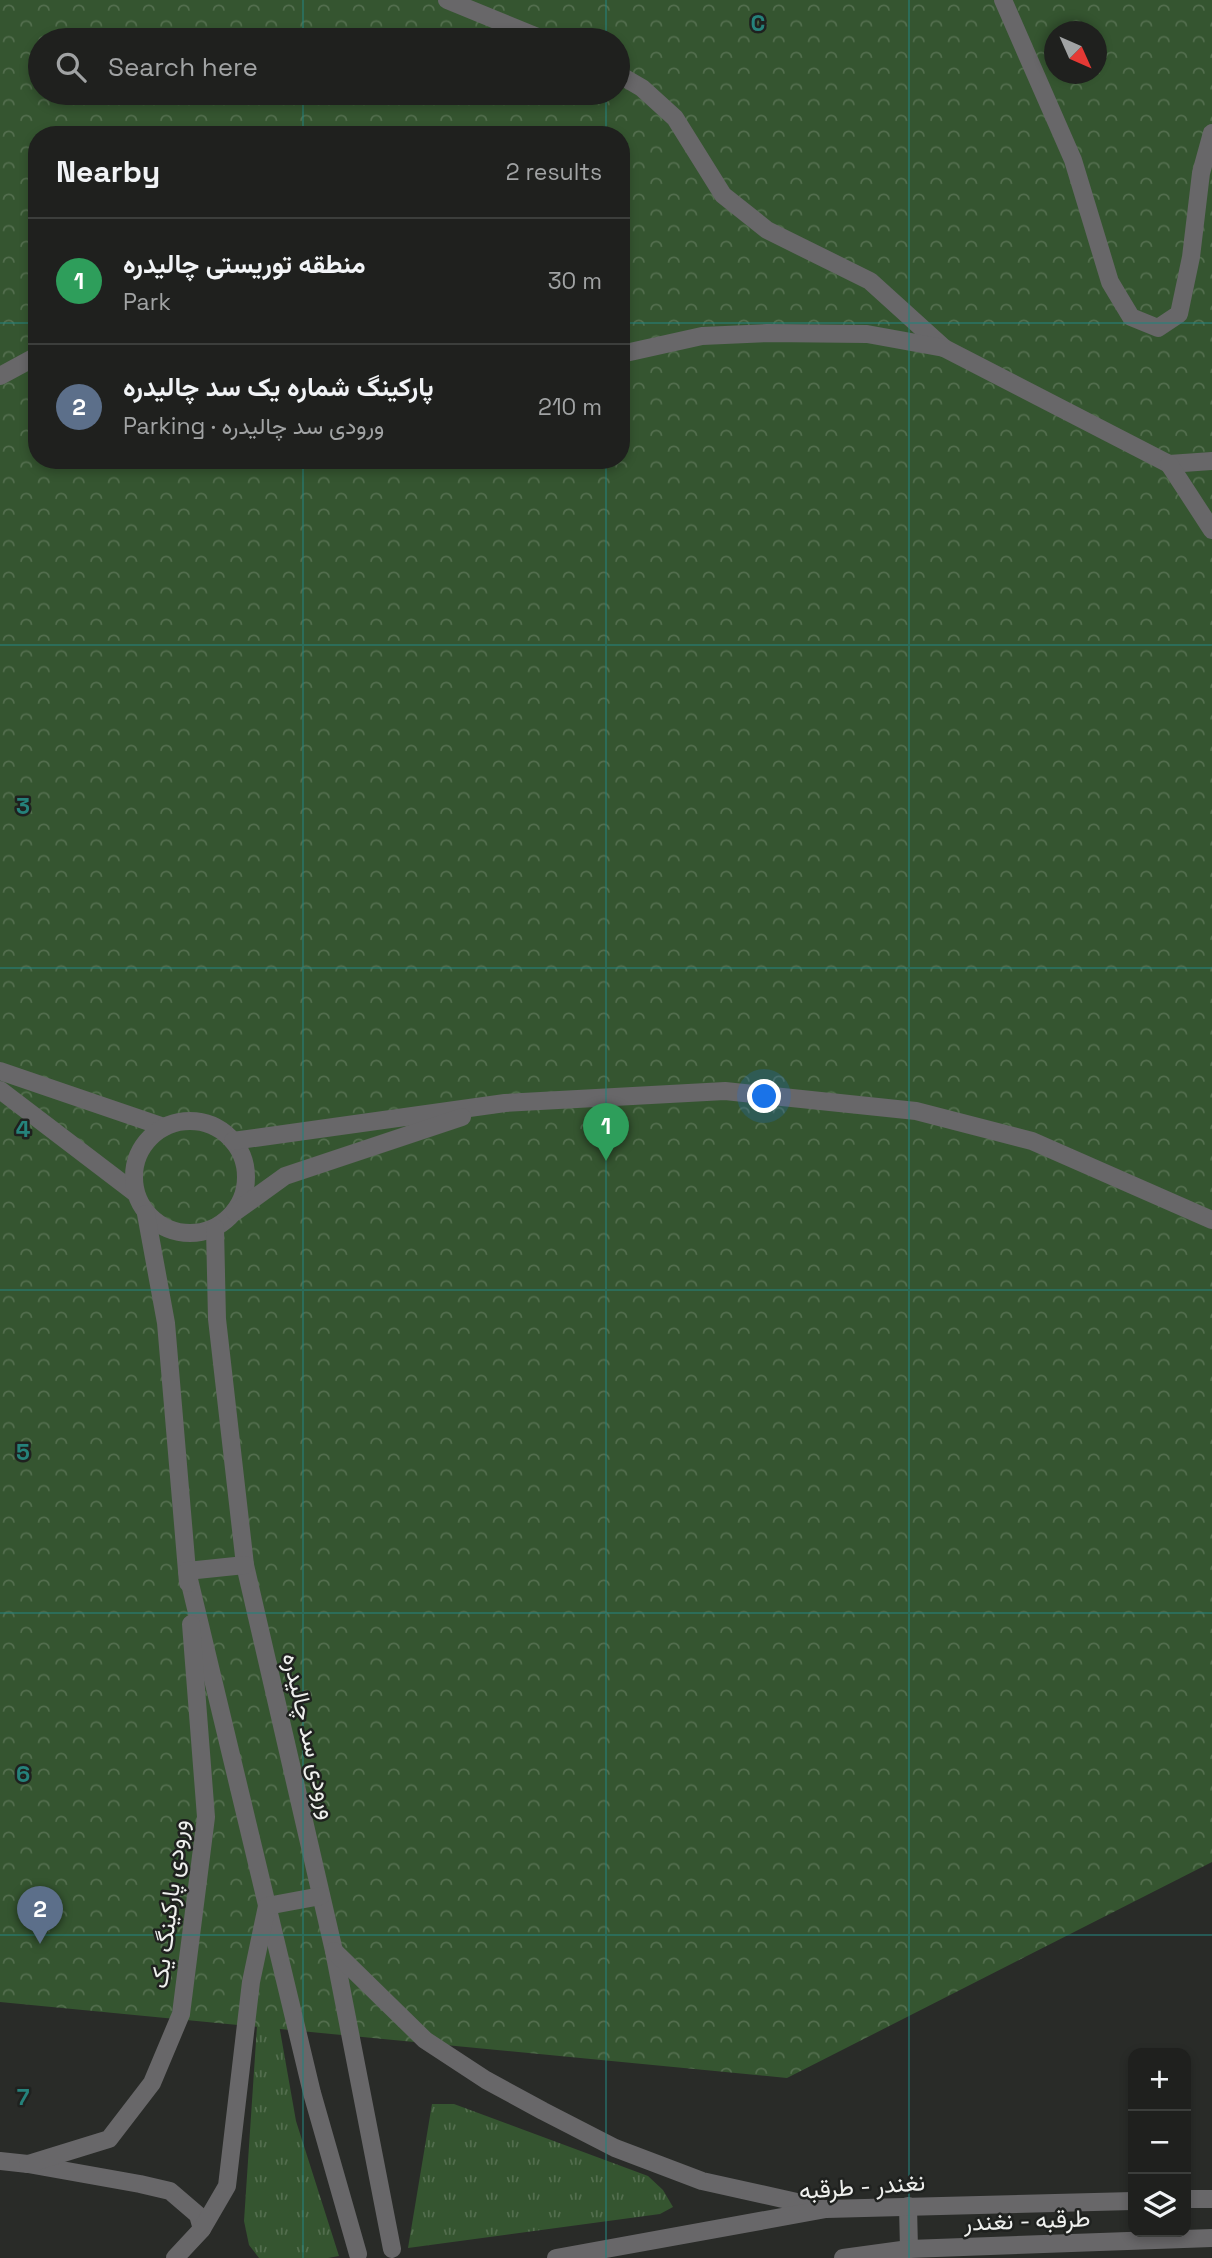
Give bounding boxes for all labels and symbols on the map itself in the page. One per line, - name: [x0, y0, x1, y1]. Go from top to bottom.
- text: C: [751, 8, 765, 38]
- north arrow: [1044, 21, 1107, 84]
- text: 3: [16, 791, 30, 821]
- your location: [747, 1079, 781, 1113]
- pin: 1: [583, 1103, 629, 1161]
- text: 4: [16, 1114, 31, 1144]
- text: 5: [16, 1437, 30, 1467]
- street label: ورودی سد چالیدره: [275, 1650, 344, 1822]
- text: 6: [16, 1759, 30, 1789]
- street label: ورودی پارکینگ یک: [143, 1818, 196, 1990]
- pin: 2: [17, 1886, 63, 1944]
- text: 7: [17, 2082, 30, 2112]
- street label: نغندر - طرقبه: [798, 2166, 926, 2206]
- street label: طرقبه - نغندر: [962, 2202, 1091, 2238]

